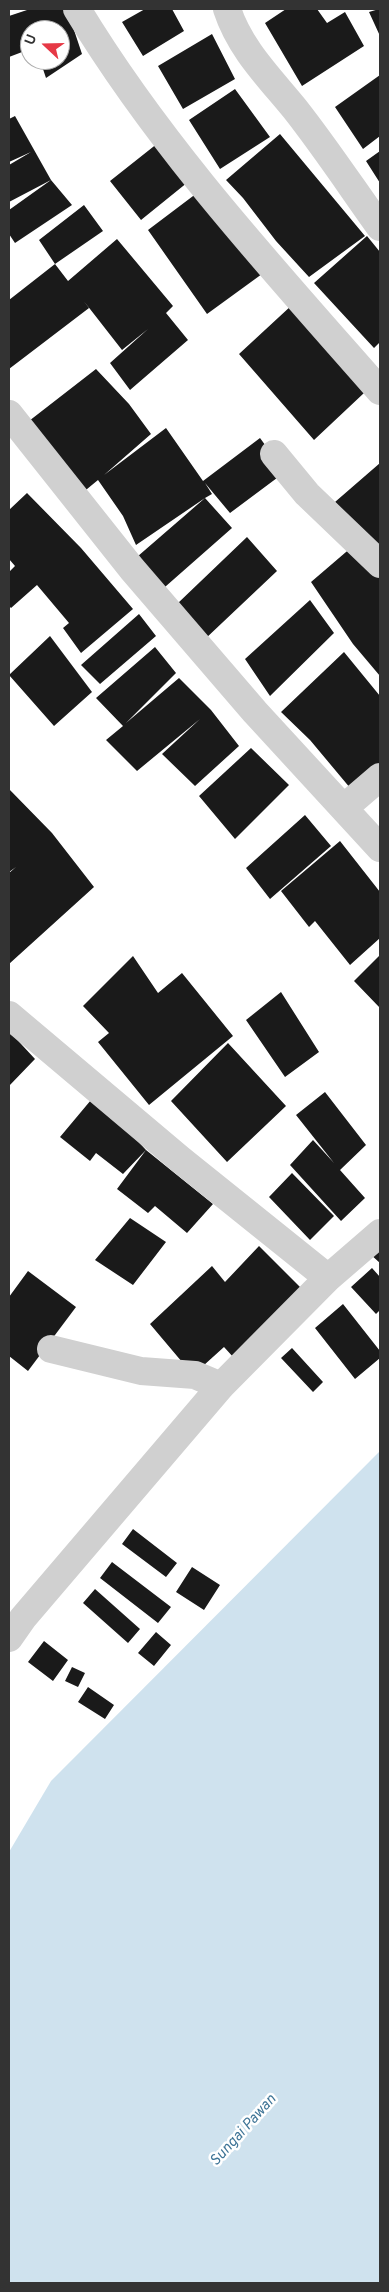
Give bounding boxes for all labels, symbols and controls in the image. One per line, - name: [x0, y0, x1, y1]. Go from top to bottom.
- north arrow: [20, 20, 70, 70]
- text: U: [22, 32, 41, 48]
- water label: Sungai Pawan: [207, 2091, 281, 2171]

